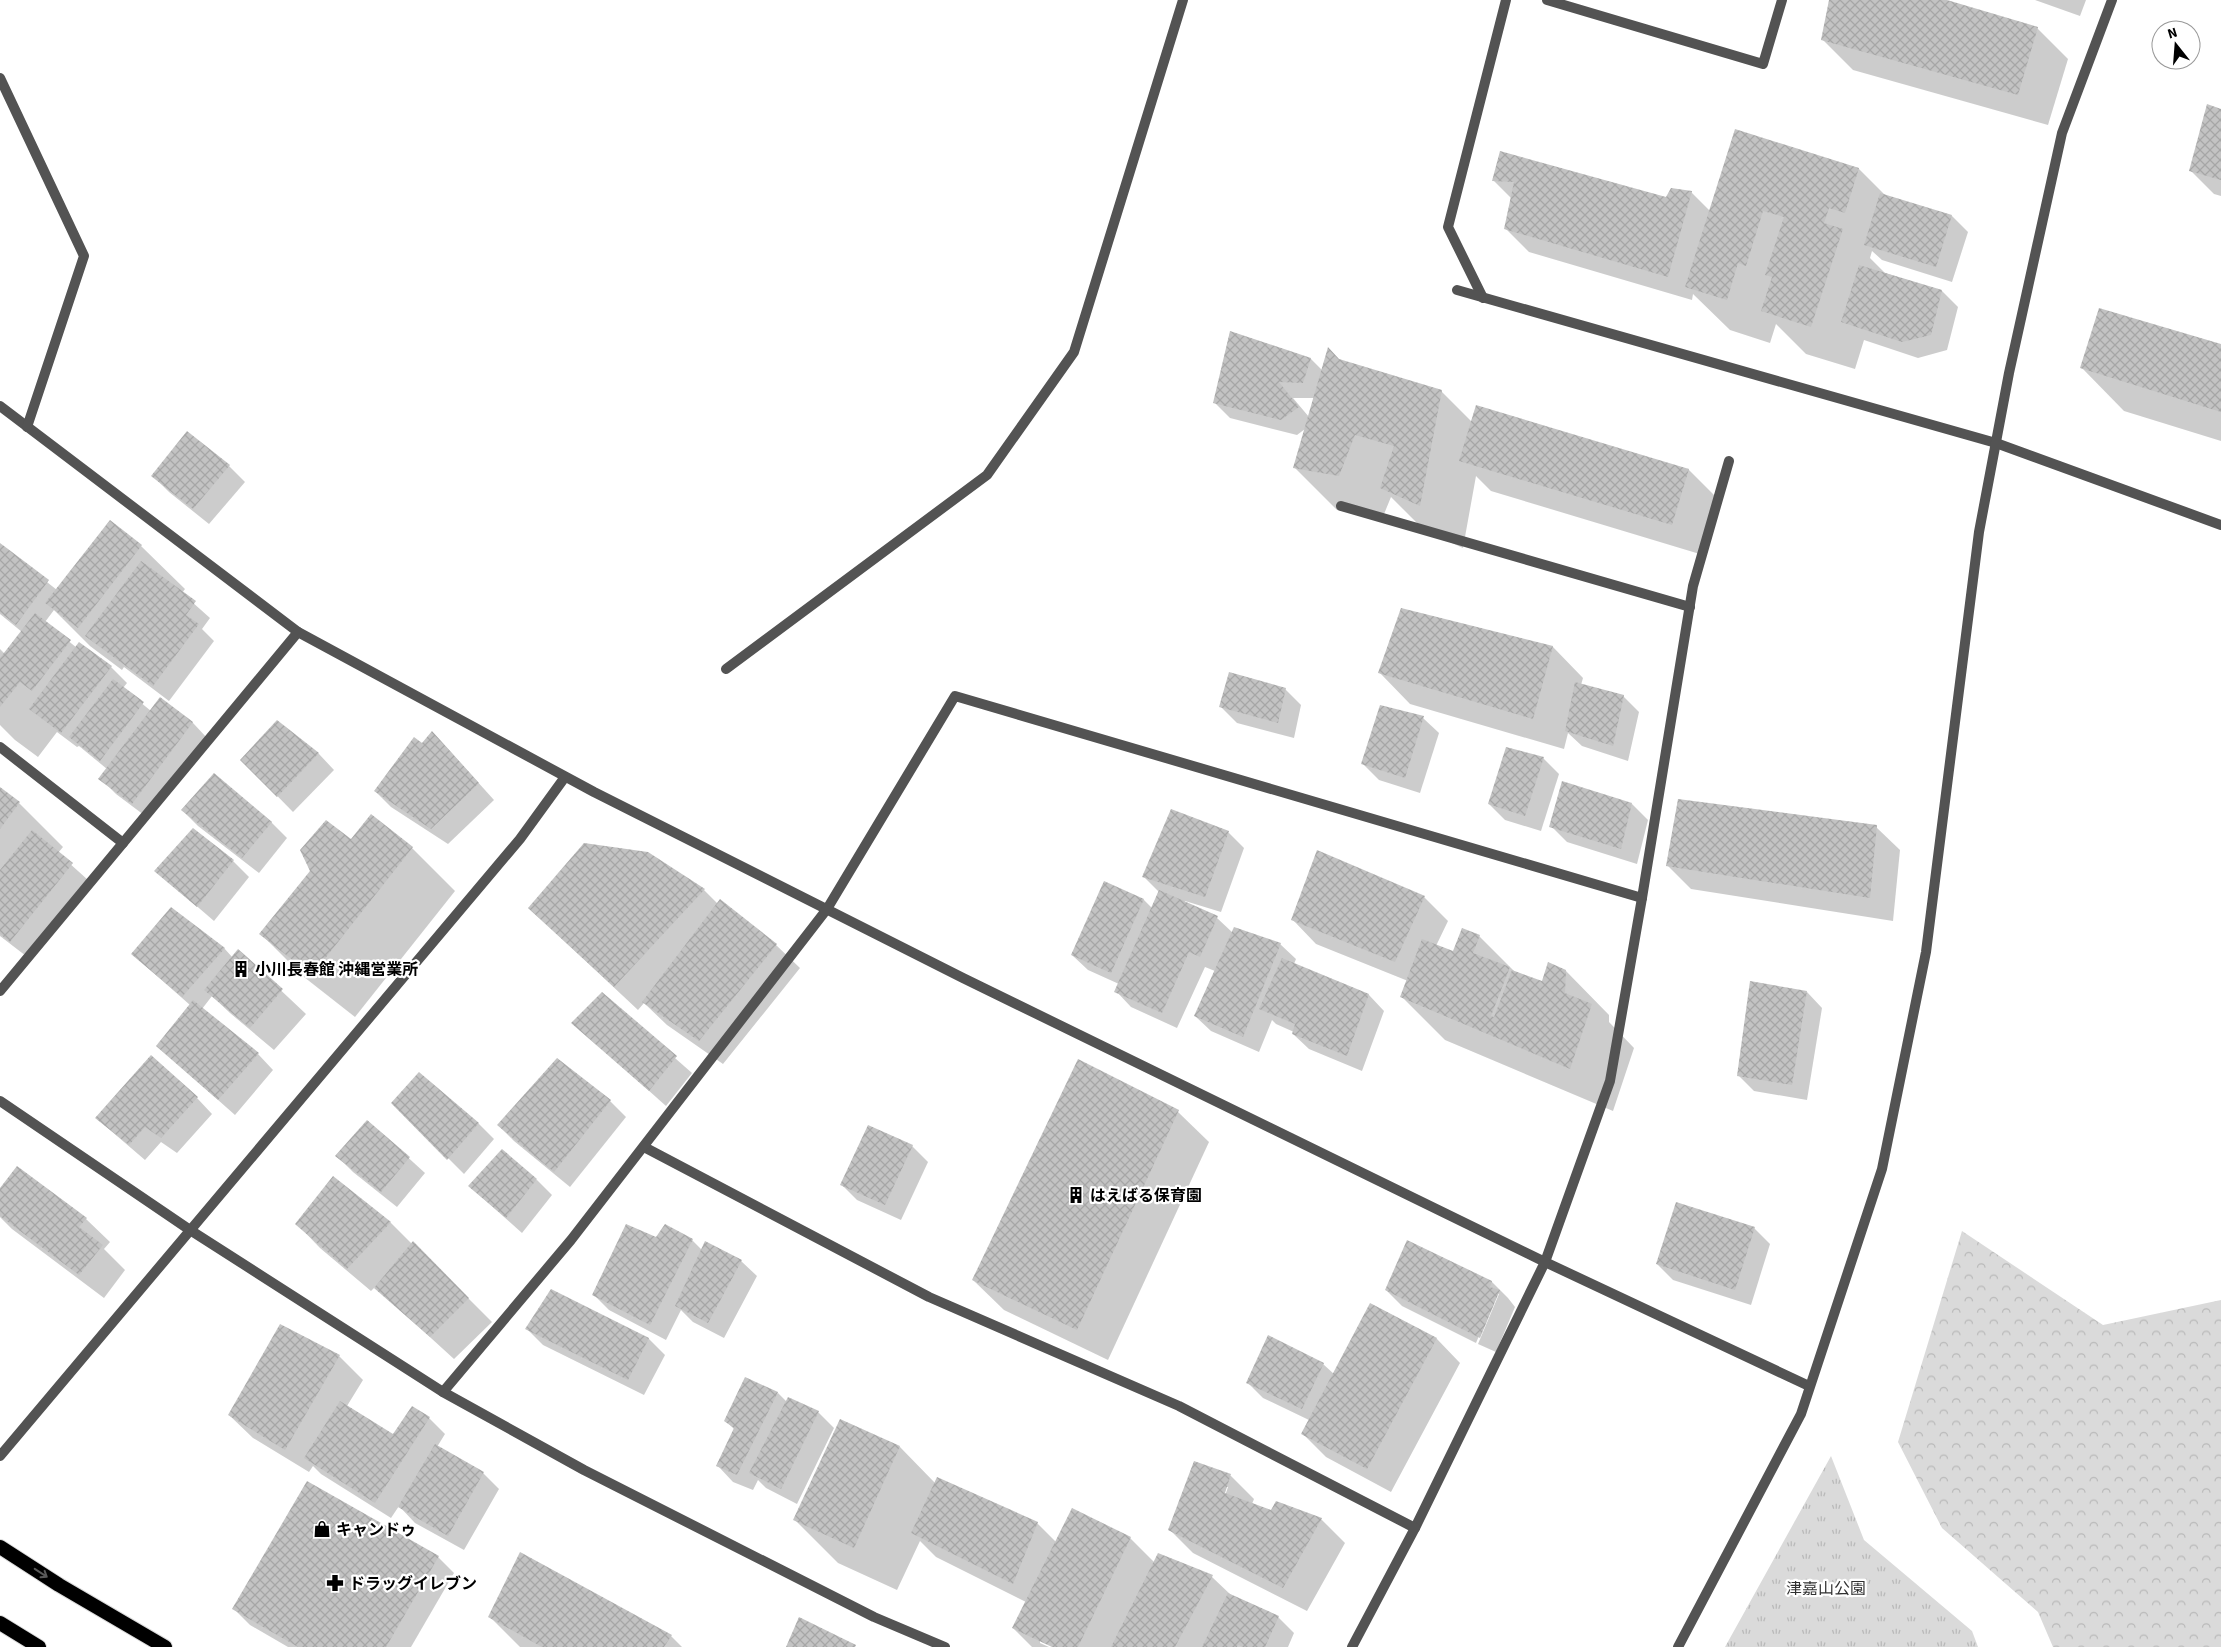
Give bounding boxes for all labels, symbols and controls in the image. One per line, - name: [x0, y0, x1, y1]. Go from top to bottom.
- north arrow: [2151, 20, 2201, 70]
- text: N: [2165, 23, 2180, 44]
- building icon: 小川長春館 沖縄営業所: [231, 959, 251, 979]
- place label: 小川長春館 沖縄営業所: [255, 959, 418, 981]
- building icon: はえばる保育園: [1066, 1185, 1086, 1205]
- place label: はえばる保育園: [1090, 1185, 1202, 1207]
- shop icon: キャンドゥ: [312, 1519, 332, 1539]
- place label: キャンドゥ: [336, 1519, 416, 1541]
- one-way arrow: [34, 1569, 48, 1579]
- pharmacy icon: ドラッグイレブン: [325, 1573, 345, 1593]
- place label: ドラッグイレブン: [349, 1573, 477, 1595]
- park label: 津嘉山公園: [1786, 1578, 1866, 1600]

